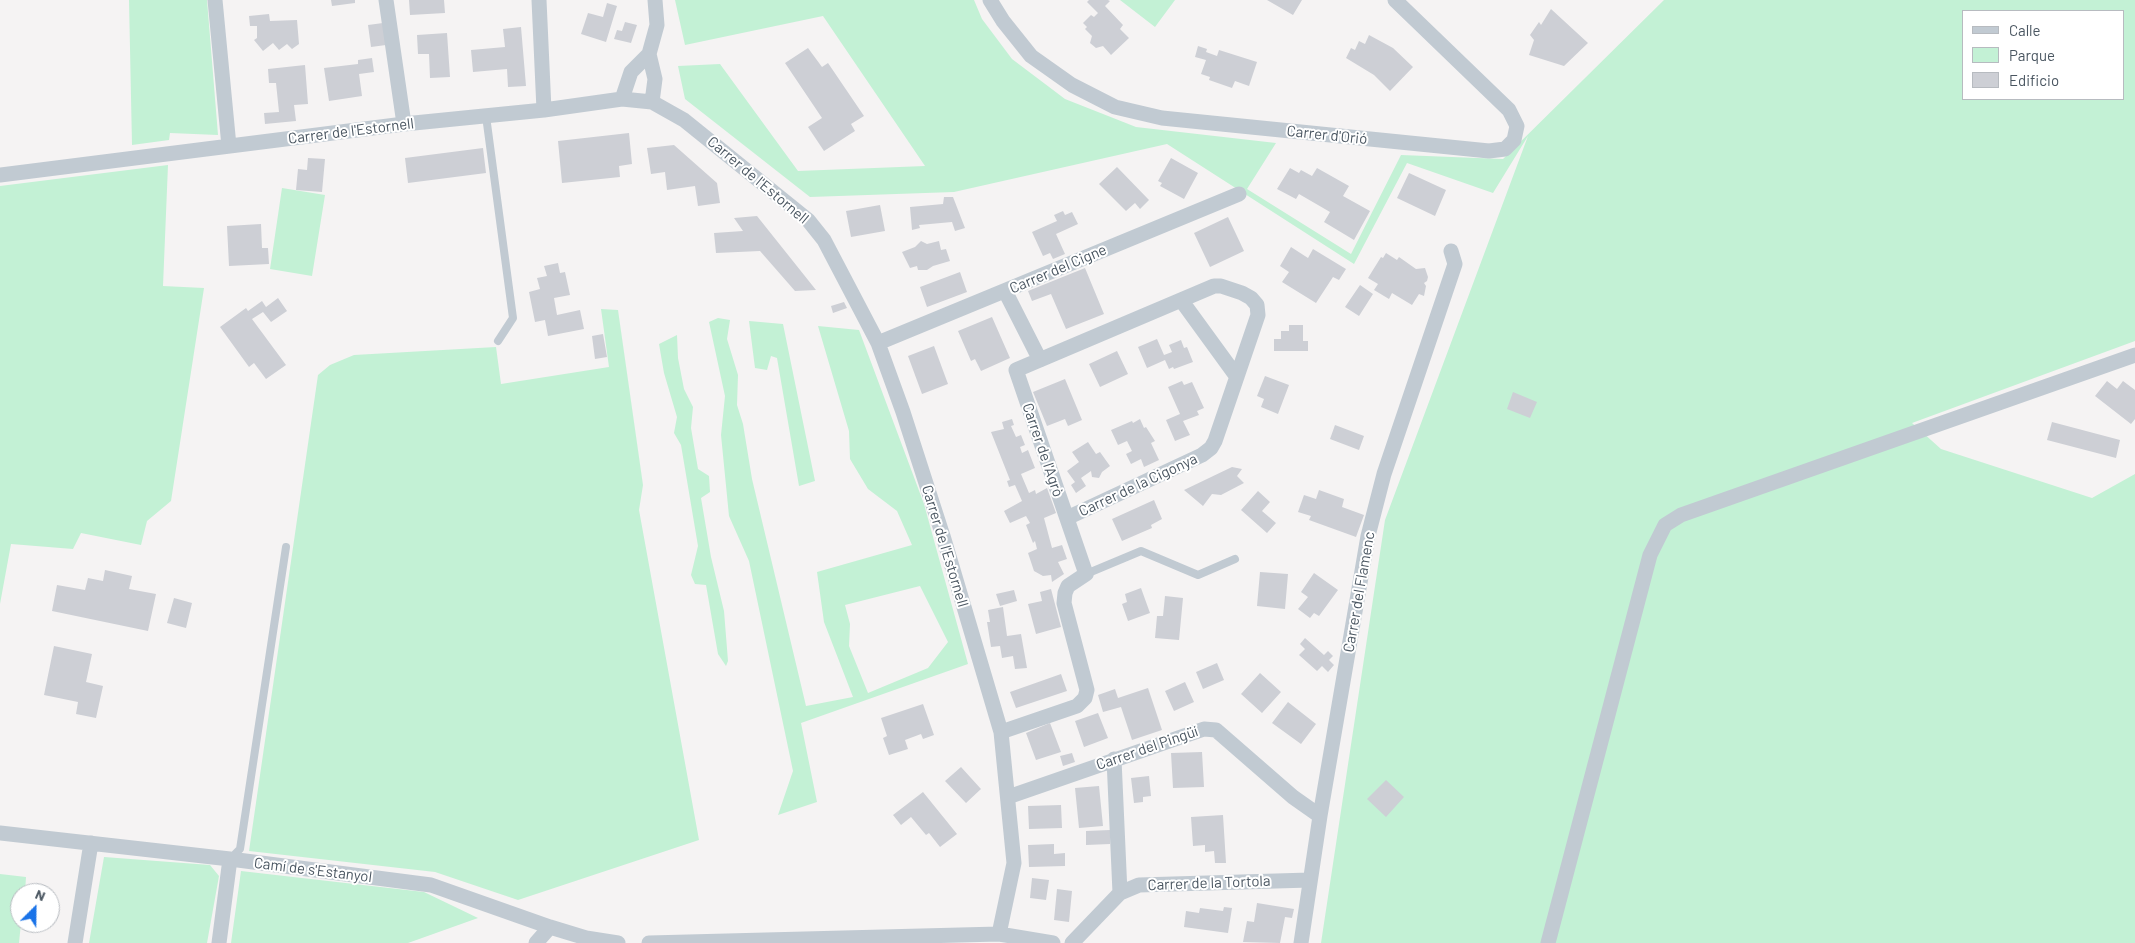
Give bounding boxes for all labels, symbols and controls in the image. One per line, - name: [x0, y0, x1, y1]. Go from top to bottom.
- legend: [1962, 10, 2125, 100]
- text: Calle: [2009, 21, 2041, 39]
- text: Parque: [2009, 46, 2055, 64]
- text: Edificio: [2009, 71, 2059, 89]
- street label: Carrer de l'Estornell: [287, 114, 415, 148]
- street label: Carrer d'Orió: [1286, 122, 1368, 148]
- street label: Carrer de l'Estornell: [704, 132, 812, 228]
- street label: Carrer del Cigne: [1007, 240, 1109, 298]
- street label: Carrer de l'Agrò: [1019, 401, 1067, 499]
- street label: Carrer de la Cigonya: [1076, 450, 1200, 520]
- street label: Carrer de l'Estornell: [918, 483, 972, 609]
- street label: Carrer del Flamenc: [1340, 530, 1378, 654]
- street label: Carrer del Pingüí: [1094, 722, 1200, 774]
- street label: Camí de s'Estanyol: [253, 854, 373, 886]
- street label: Carrer de la Tortola: [1147, 872, 1271, 894]
- north arrow: [10, 883, 60, 933]
- text: N: [33, 885, 48, 904]

